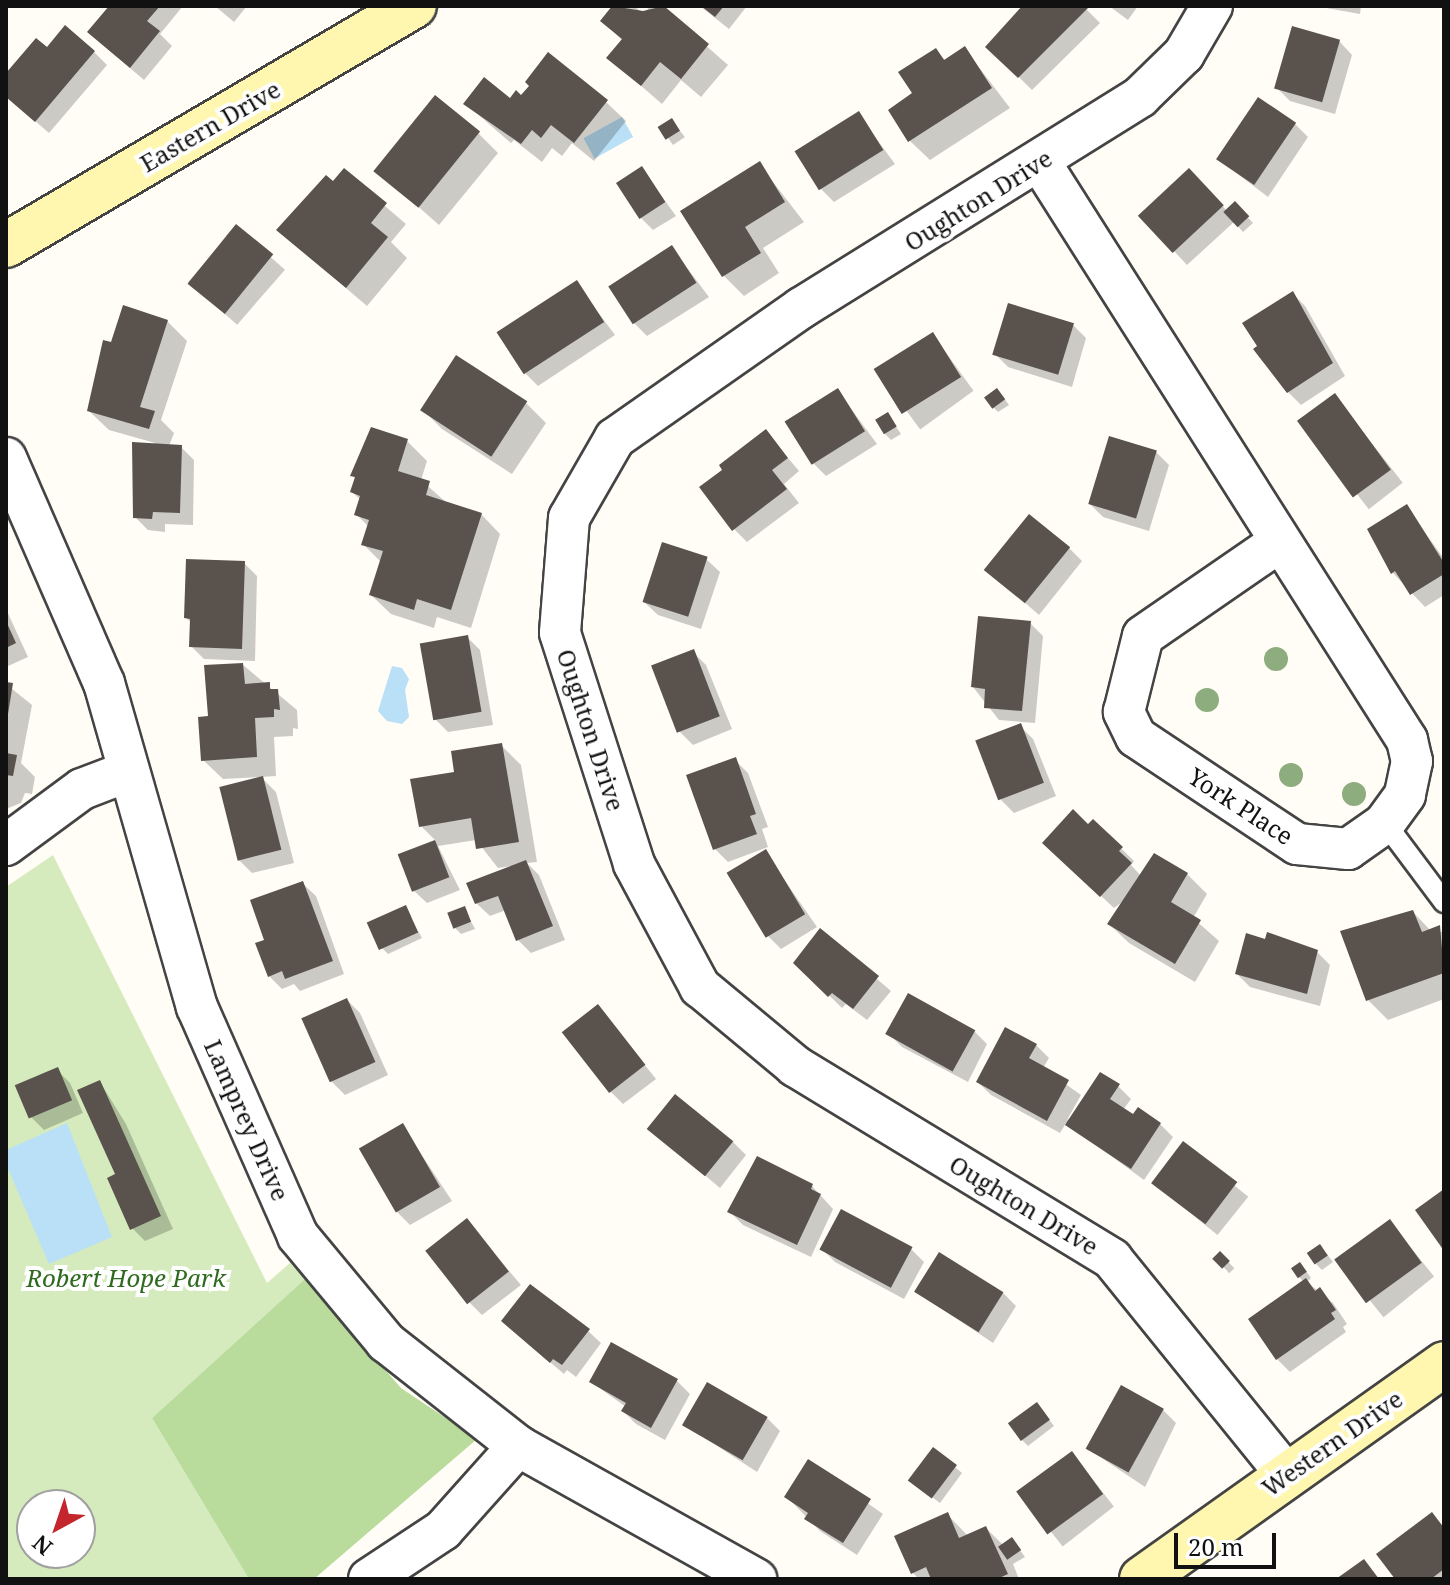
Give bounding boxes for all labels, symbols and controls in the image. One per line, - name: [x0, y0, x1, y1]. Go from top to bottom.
- street label: Eastern Drive: [135, 74, 285, 178]
- street label: Oughton Drive: [899, 143, 1057, 257]
- street label: Oughton Drive: [551, 645, 631, 815]
- street label: York Place: [1183, 762, 1299, 850]
- street label: Lamprey Drive: [199, 1035, 295, 1205]
- street label: Oughton Drive: [944, 1149, 1104, 1261]
- park label: Robert Hope Park: [26, 1264, 226, 1292]
- street label: Western Drive: [1256, 1384, 1408, 1502]
- north arrow: [16, 1489, 96, 1569]
- scale bar: [1178, 1517, 1280, 1567]
- text: N: [26, 1529, 58, 1563]
- text: 20 m: [1188, 1530, 1244, 1563]

